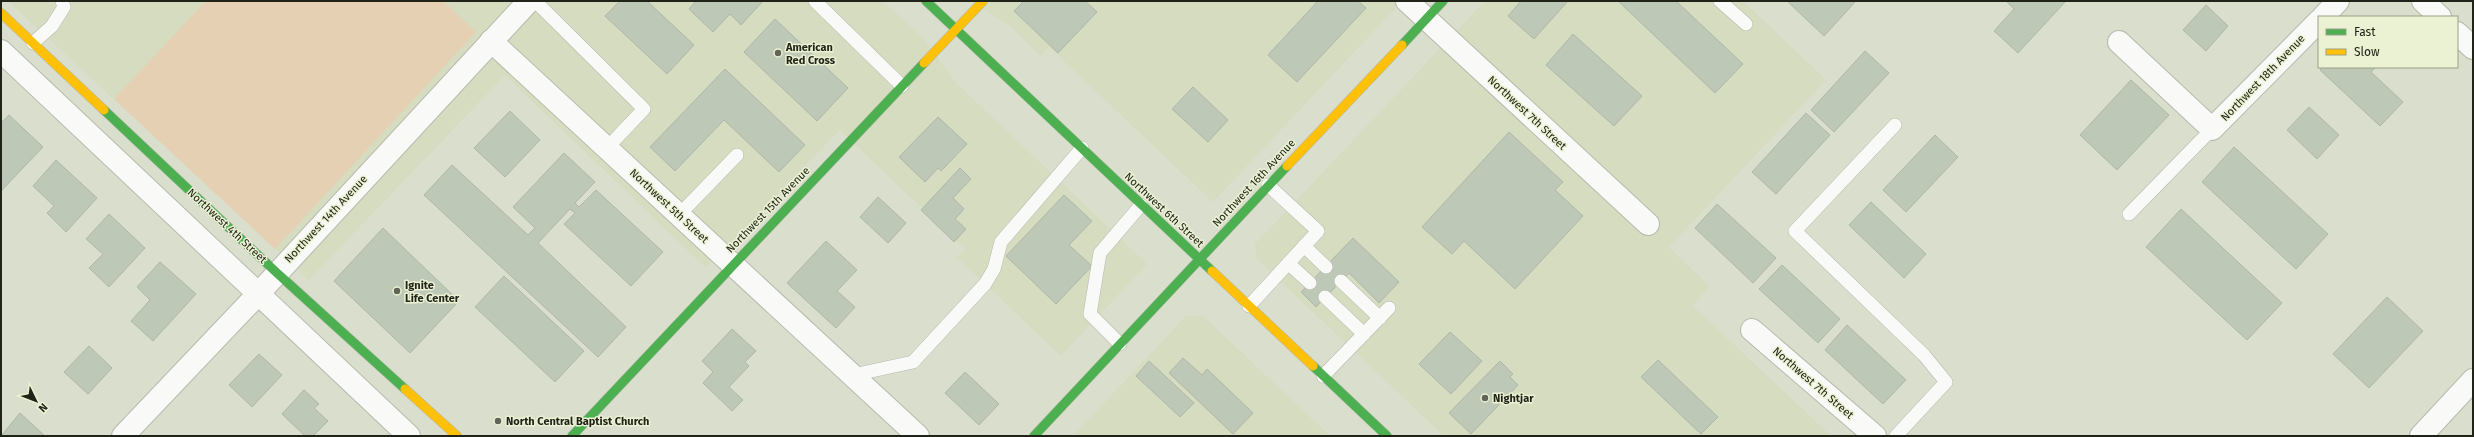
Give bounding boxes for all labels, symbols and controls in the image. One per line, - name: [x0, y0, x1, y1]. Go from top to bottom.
- legend: [2318, 16, 2458, 68]
- text: Fast: [2354, 25, 2376, 39]
- street label: Northwest 18th Avenue: [2218, 32, 2308, 124]
- place label: American Red Cross: [785, 41, 836, 67]
- text: Slow: [2354, 45, 2380, 59]
- marker: American Red Cross: [773, 48, 783, 58]
- street label: Northwest 7th Street: [1485, 73, 1569, 153]
- street label: Northwest 16th Avenue: [1210, 137, 1298, 229]
- street label: Northwest 15th Avenue: [724, 164, 812, 256]
- street label: Northwest 5th Street: [627, 166, 711, 246]
- street label: Northwest 6th Street: [1122, 170, 1206, 250]
- street label: Northwest 14th Avenue: [282, 173, 370, 265]
- street label: Northwest 4th Street: [185, 186, 269, 266]
- place label: Ignite Life Center: [405, 279, 460, 305]
- marker: Ignite Life Center: [392, 286, 402, 296]
- street label: Northwest 7th Street: [1770, 344, 1856, 422]
- north arrow: [16, 381, 56, 421]
- place label: Nightjar: [1493, 392, 1534, 405]
- marker: Nightjar: [1480, 393, 1490, 403]
- text: N: [36, 400, 50, 415]
- place label: North Central Baptist Church: [506, 415, 649, 428]
- marker: North Central Baptist Church: [493, 416, 503, 426]

